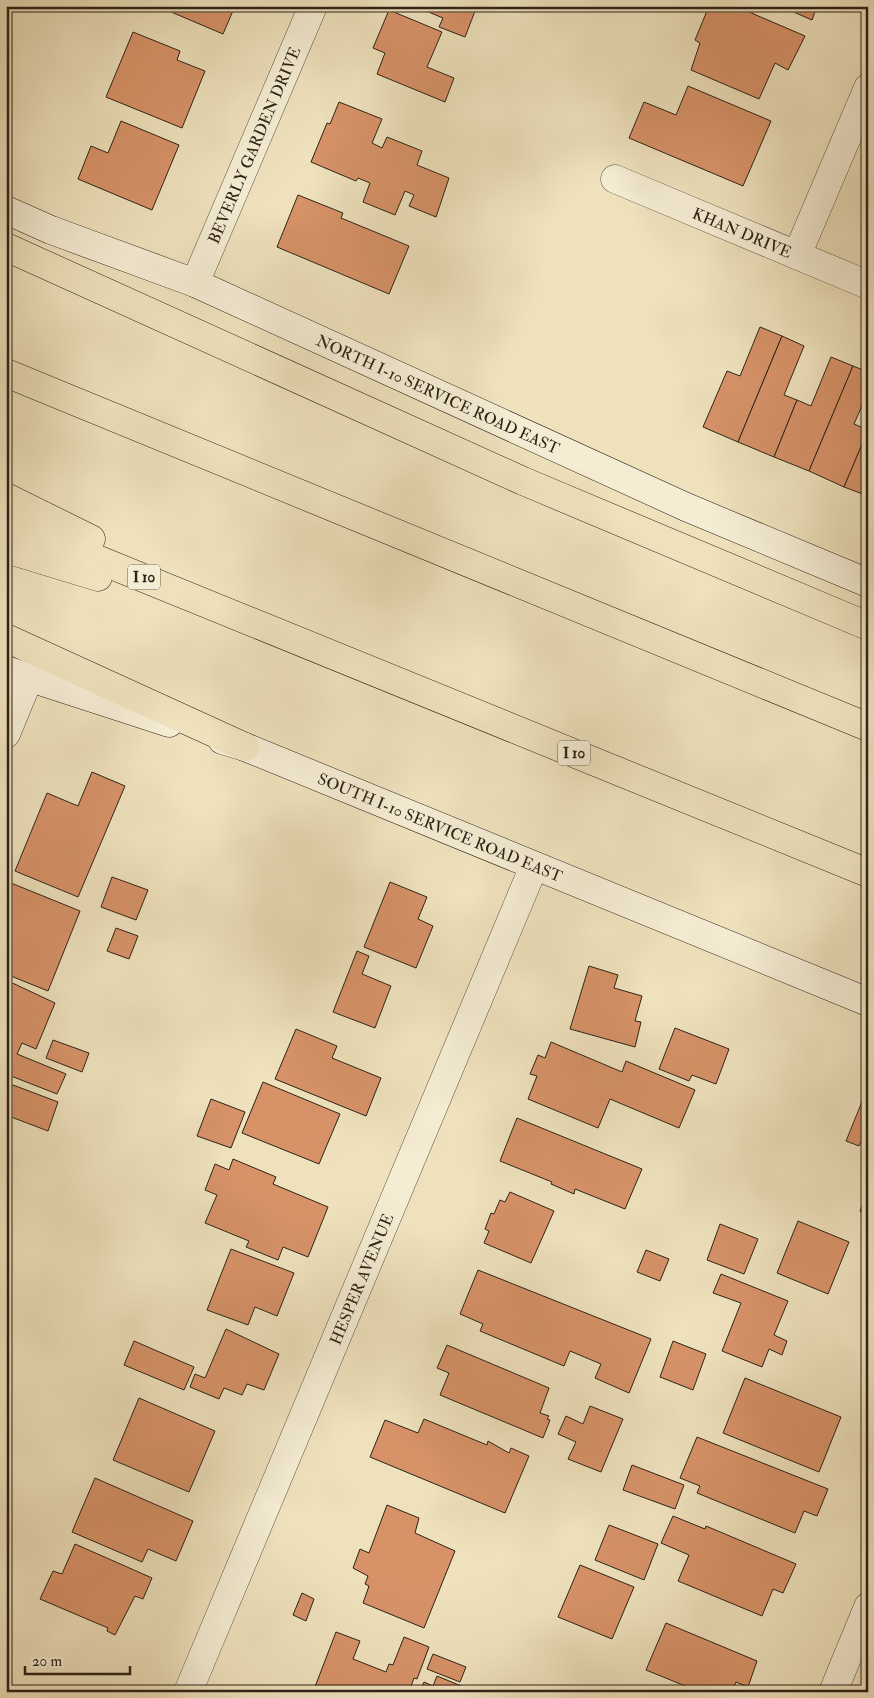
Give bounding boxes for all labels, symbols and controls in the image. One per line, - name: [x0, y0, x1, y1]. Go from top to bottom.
- street label: BEVERLY GARDEN DRIVE: [204, 44, 305, 247]
- street label: KHAN DRIVE: [689, 204, 795, 263]
- street label: NORTH I-10 SERVICE ROAD EAST: [313, 331, 563, 459]
- road number: I 10: [128, 564, 160, 590]
- road number: I 10: [558, 740, 590, 766]
- street label: SOUTH I-10 SERVICE ROAD EAST: [315, 769, 565, 887]
- street label: HESPER AVENUE: [326, 1210, 398, 1348]
- scale bar: [25, 1643, 130, 1675]
- text: 20 m: [32, 1652, 62, 1671]

